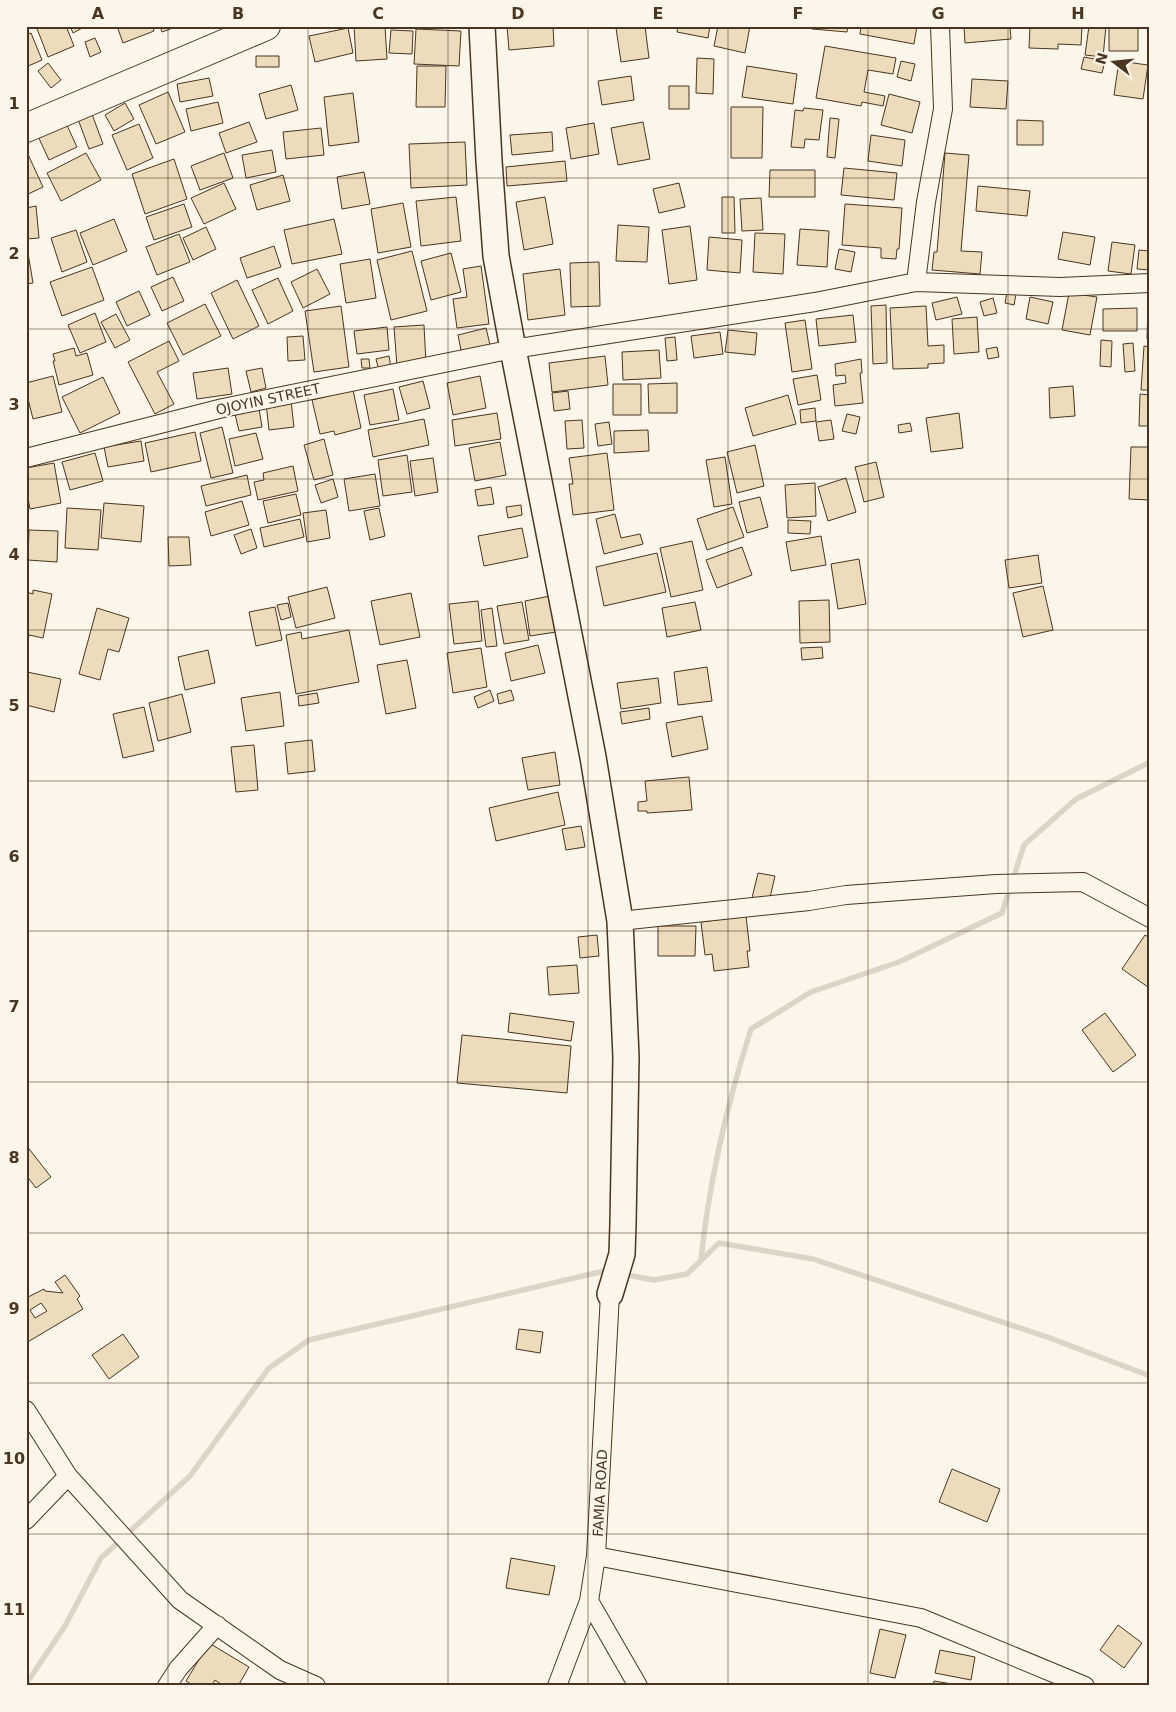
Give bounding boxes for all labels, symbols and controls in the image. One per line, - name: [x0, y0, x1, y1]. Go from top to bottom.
- text: A: [92, 4, 105, 23]
- text: B: [232, 4, 244, 23]
- text: C: [372, 4, 384, 23]
- text: D: [511, 4, 525, 23]
- text: E: [653, 4, 663, 23]
- text: F: [793, 4, 803, 23]
- text: G: [931, 4, 945, 23]
- text: H: [1071, 4, 1085, 23]
- north arrow: [1088, 38, 1138, 88]
- text: N: [1092, 51, 1111, 66]
- text: 1: [8, 94, 20, 113]
- text: 2: [8, 244, 20, 263]
- street label: OJOYIN STREET: [214, 380, 322, 418]
- text: 3: [8, 395, 20, 414]
- text: 4: [8, 545, 20, 564]
- text: 5: [8, 696, 20, 715]
- text: 6: [8, 847, 20, 866]
- text: 7: [8, 997, 20, 1016]
- text: 8: [8, 1148, 20, 1167]
- text: 9: [8, 1299, 20, 1318]
- text: 10: [3, 1449, 25, 1468]
- street label: FAMIA ROAD: [590, 1449, 610, 1537]
- text: 11: [3, 1600, 25, 1619]

